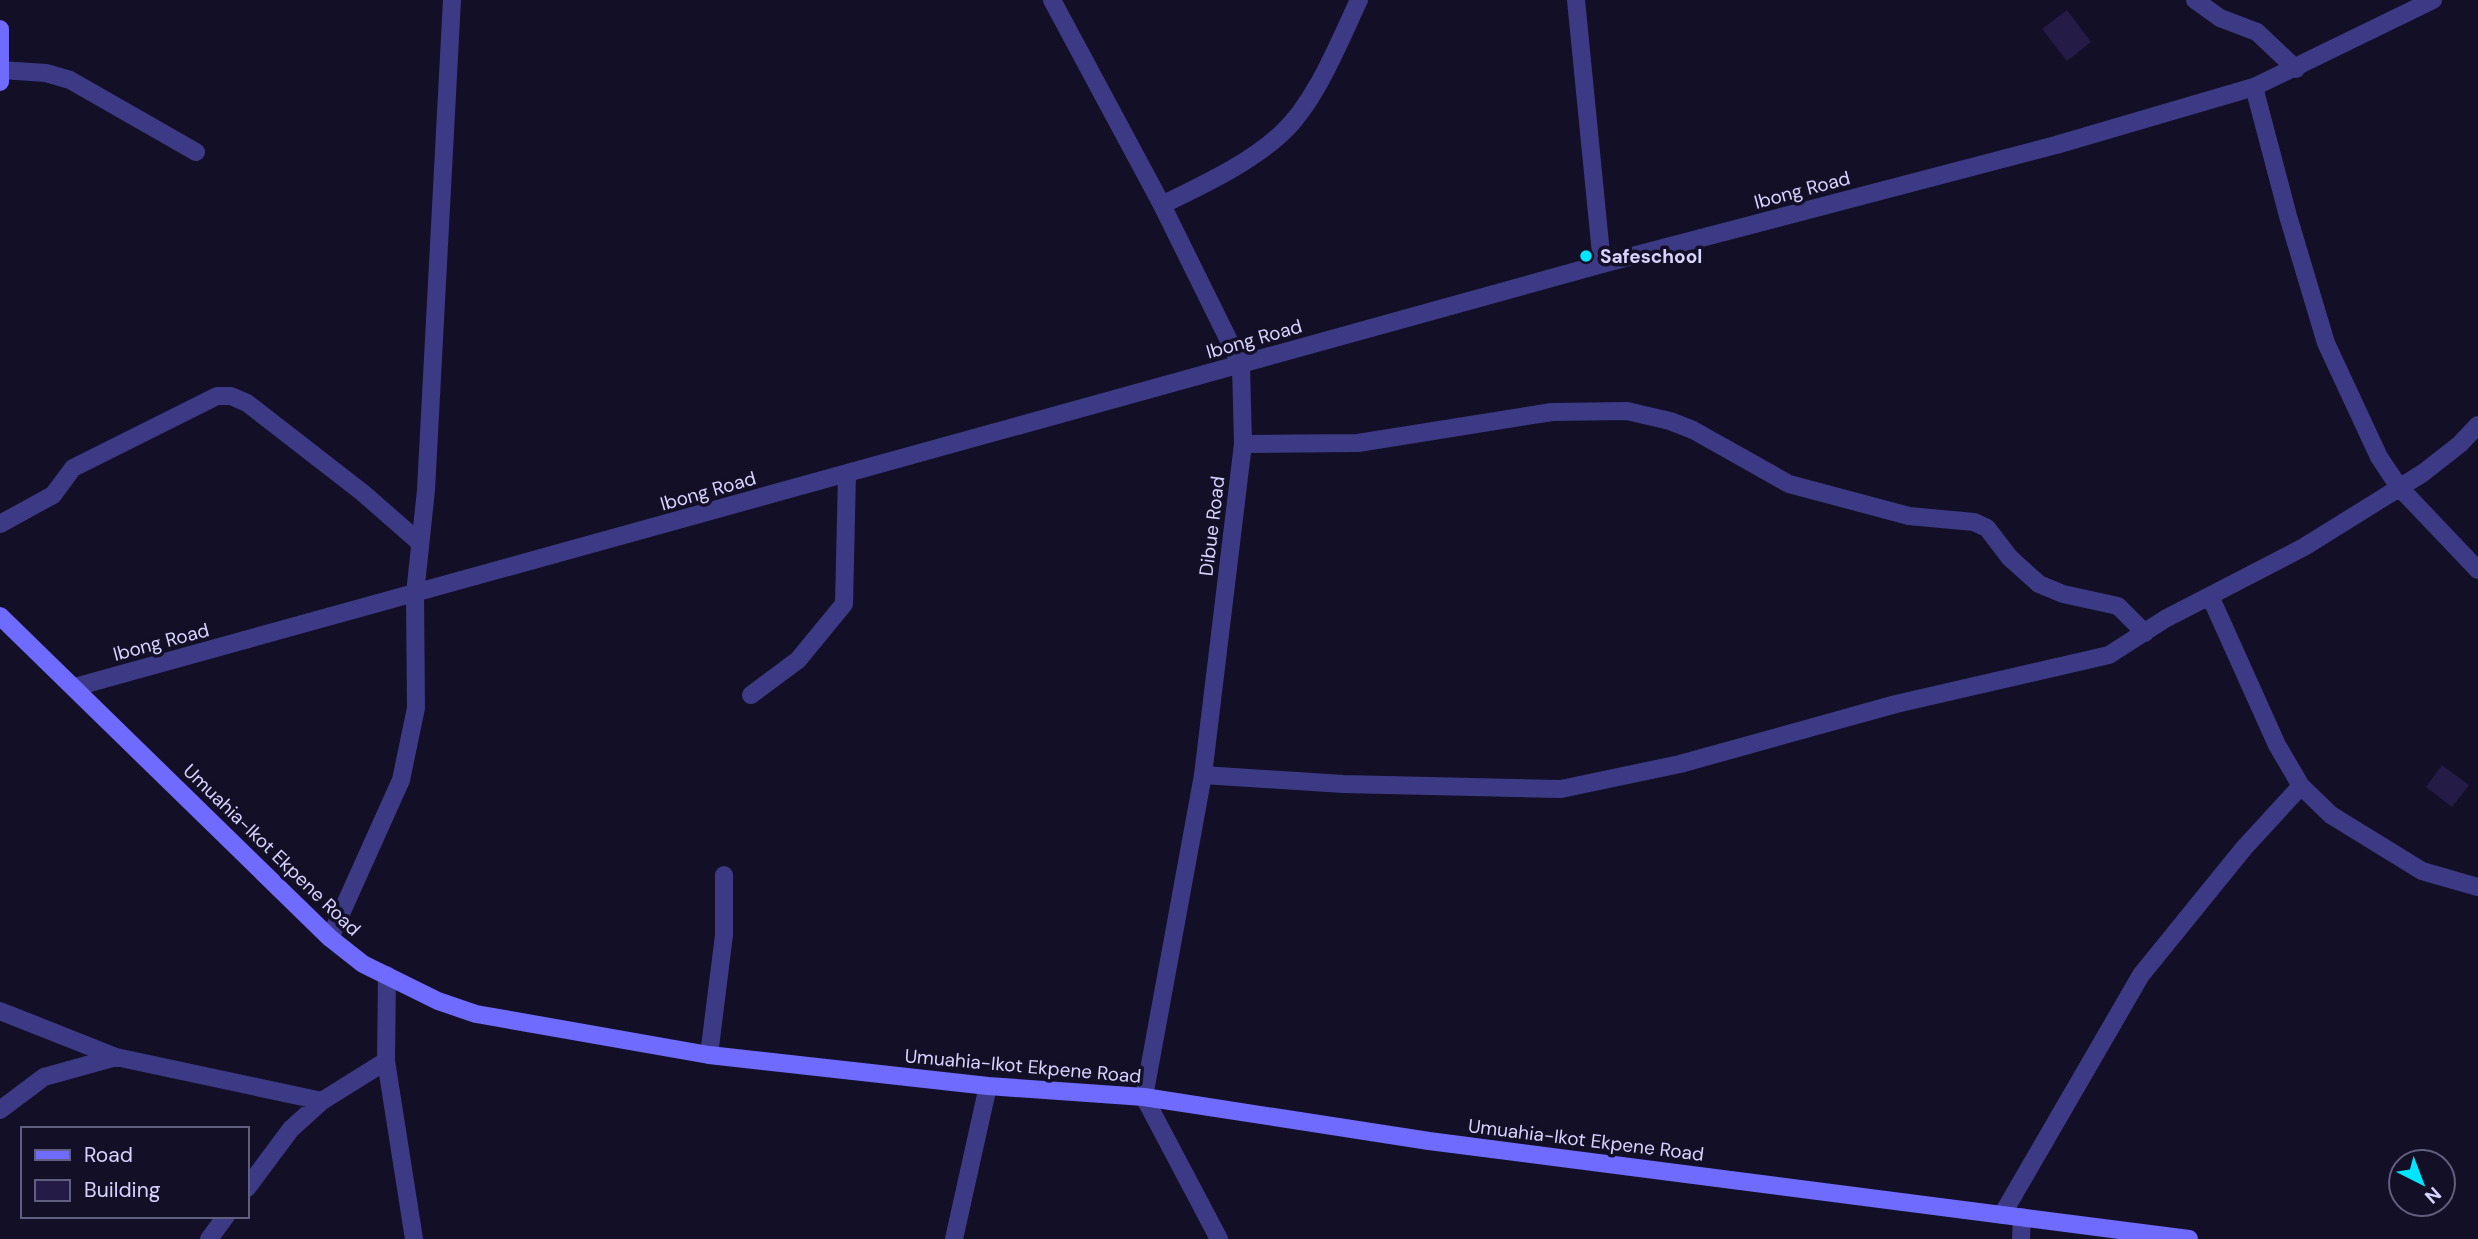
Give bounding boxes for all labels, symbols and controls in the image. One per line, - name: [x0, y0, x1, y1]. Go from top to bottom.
- street label: Ibong Road: [1751, 165, 1853, 215]
- place label: Safeschool: [1600, 244, 1702, 269]
- marker: Safeschool: [1578, 248, 1594, 264]
- street label: Ibong Road: [1203, 313, 1305, 365]
- street label: Ibong Road: [657, 465, 759, 517]
- street label: Dibue Road: [1193, 475, 1231, 577]
- street label: Ibong Road: [110, 617, 212, 667]
- street label: Umuahia-Ikot Ekpene Road: [178, 759, 366, 941]
- street label: Umuahia-Ikot Ekpene Road: [904, 1043, 1142, 1089]
- street label: Umuahia-Ikot Ekpene Road: [1467, 1113, 1705, 1167]
- legend: [21, 1127, 248, 1218]
- text: Road: [84, 1141, 133, 1169]
- north arrow: [2387, 1148, 2457, 1218]
- text: Building: [84, 1176, 161, 1204]
- text: N: [2420, 1181, 2447, 1209]

